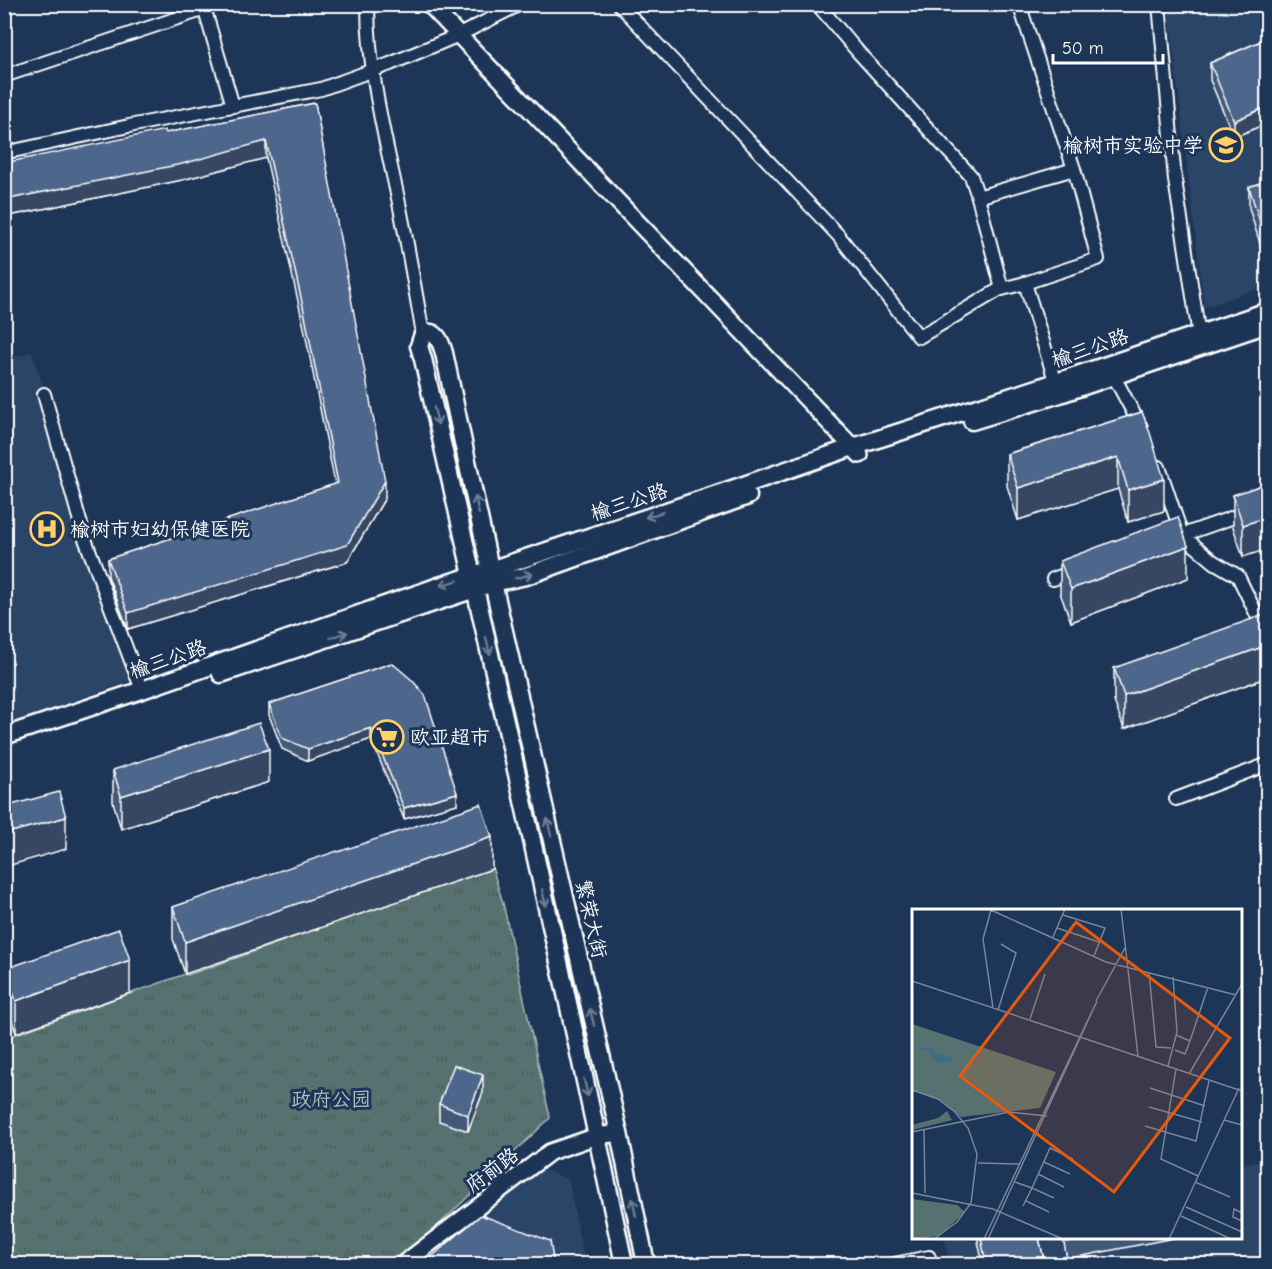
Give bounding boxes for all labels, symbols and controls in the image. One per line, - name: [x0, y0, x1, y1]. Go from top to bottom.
- scale bar: [1053, 27, 1162, 65]
- text: 50 m: [1062, 38, 1104, 59]
- school or university icon: 榆树市实验中学: [1208, 127, 1244, 163]
- place label: 榆树市实验中学: [1063, 134, 1203, 157]
- street label: 榆三公路: [1048, 324, 1133, 372]
- one-way arrow: [431, 406, 443, 425]
- street label: 榆三公路: [587, 478, 672, 525]
- one-way arrow: [470, 496, 482, 515]
- hospital icon: 榆树市妇幼保健医院: [29, 511, 65, 547]
- one-way arrow: [645, 511, 664, 522]
- place label: 榆树市妇幼保健医院: [70, 518, 250, 541]
- one-way arrow: [514, 569, 533, 581]
- one-way arrow: [440, 578, 459, 589]
- one-way arrow: [329, 628, 348, 639]
- street label: 榆三公路: [126, 635, 211, 683]
- one-way arrow: [483, 636, 494, 655]
- supermarket icon: 欧亚超市: [369, 719, 405, 755]
- place label: 欧亚超市: [410, 726, 490, 749]
- one-way arrow: [543, 817, 554, 837]
- street label: 繁荣大街: [571, 877, 611, 961]
- one-way arrow: [539, 888, 550, 907]
- inset map: [912, 909, 1242, 1239]
- one-way arrow: [586, 1008, 598, 1027]
- one-way arrow: [581, 1078, 593, 1097]
- park label: 政府公园: [291, 1088, 371, 1111]
- street label: 府前路: [461, 1142, 524, 1197]
- one-way arrow: [628, 1198, 639, 1218]

